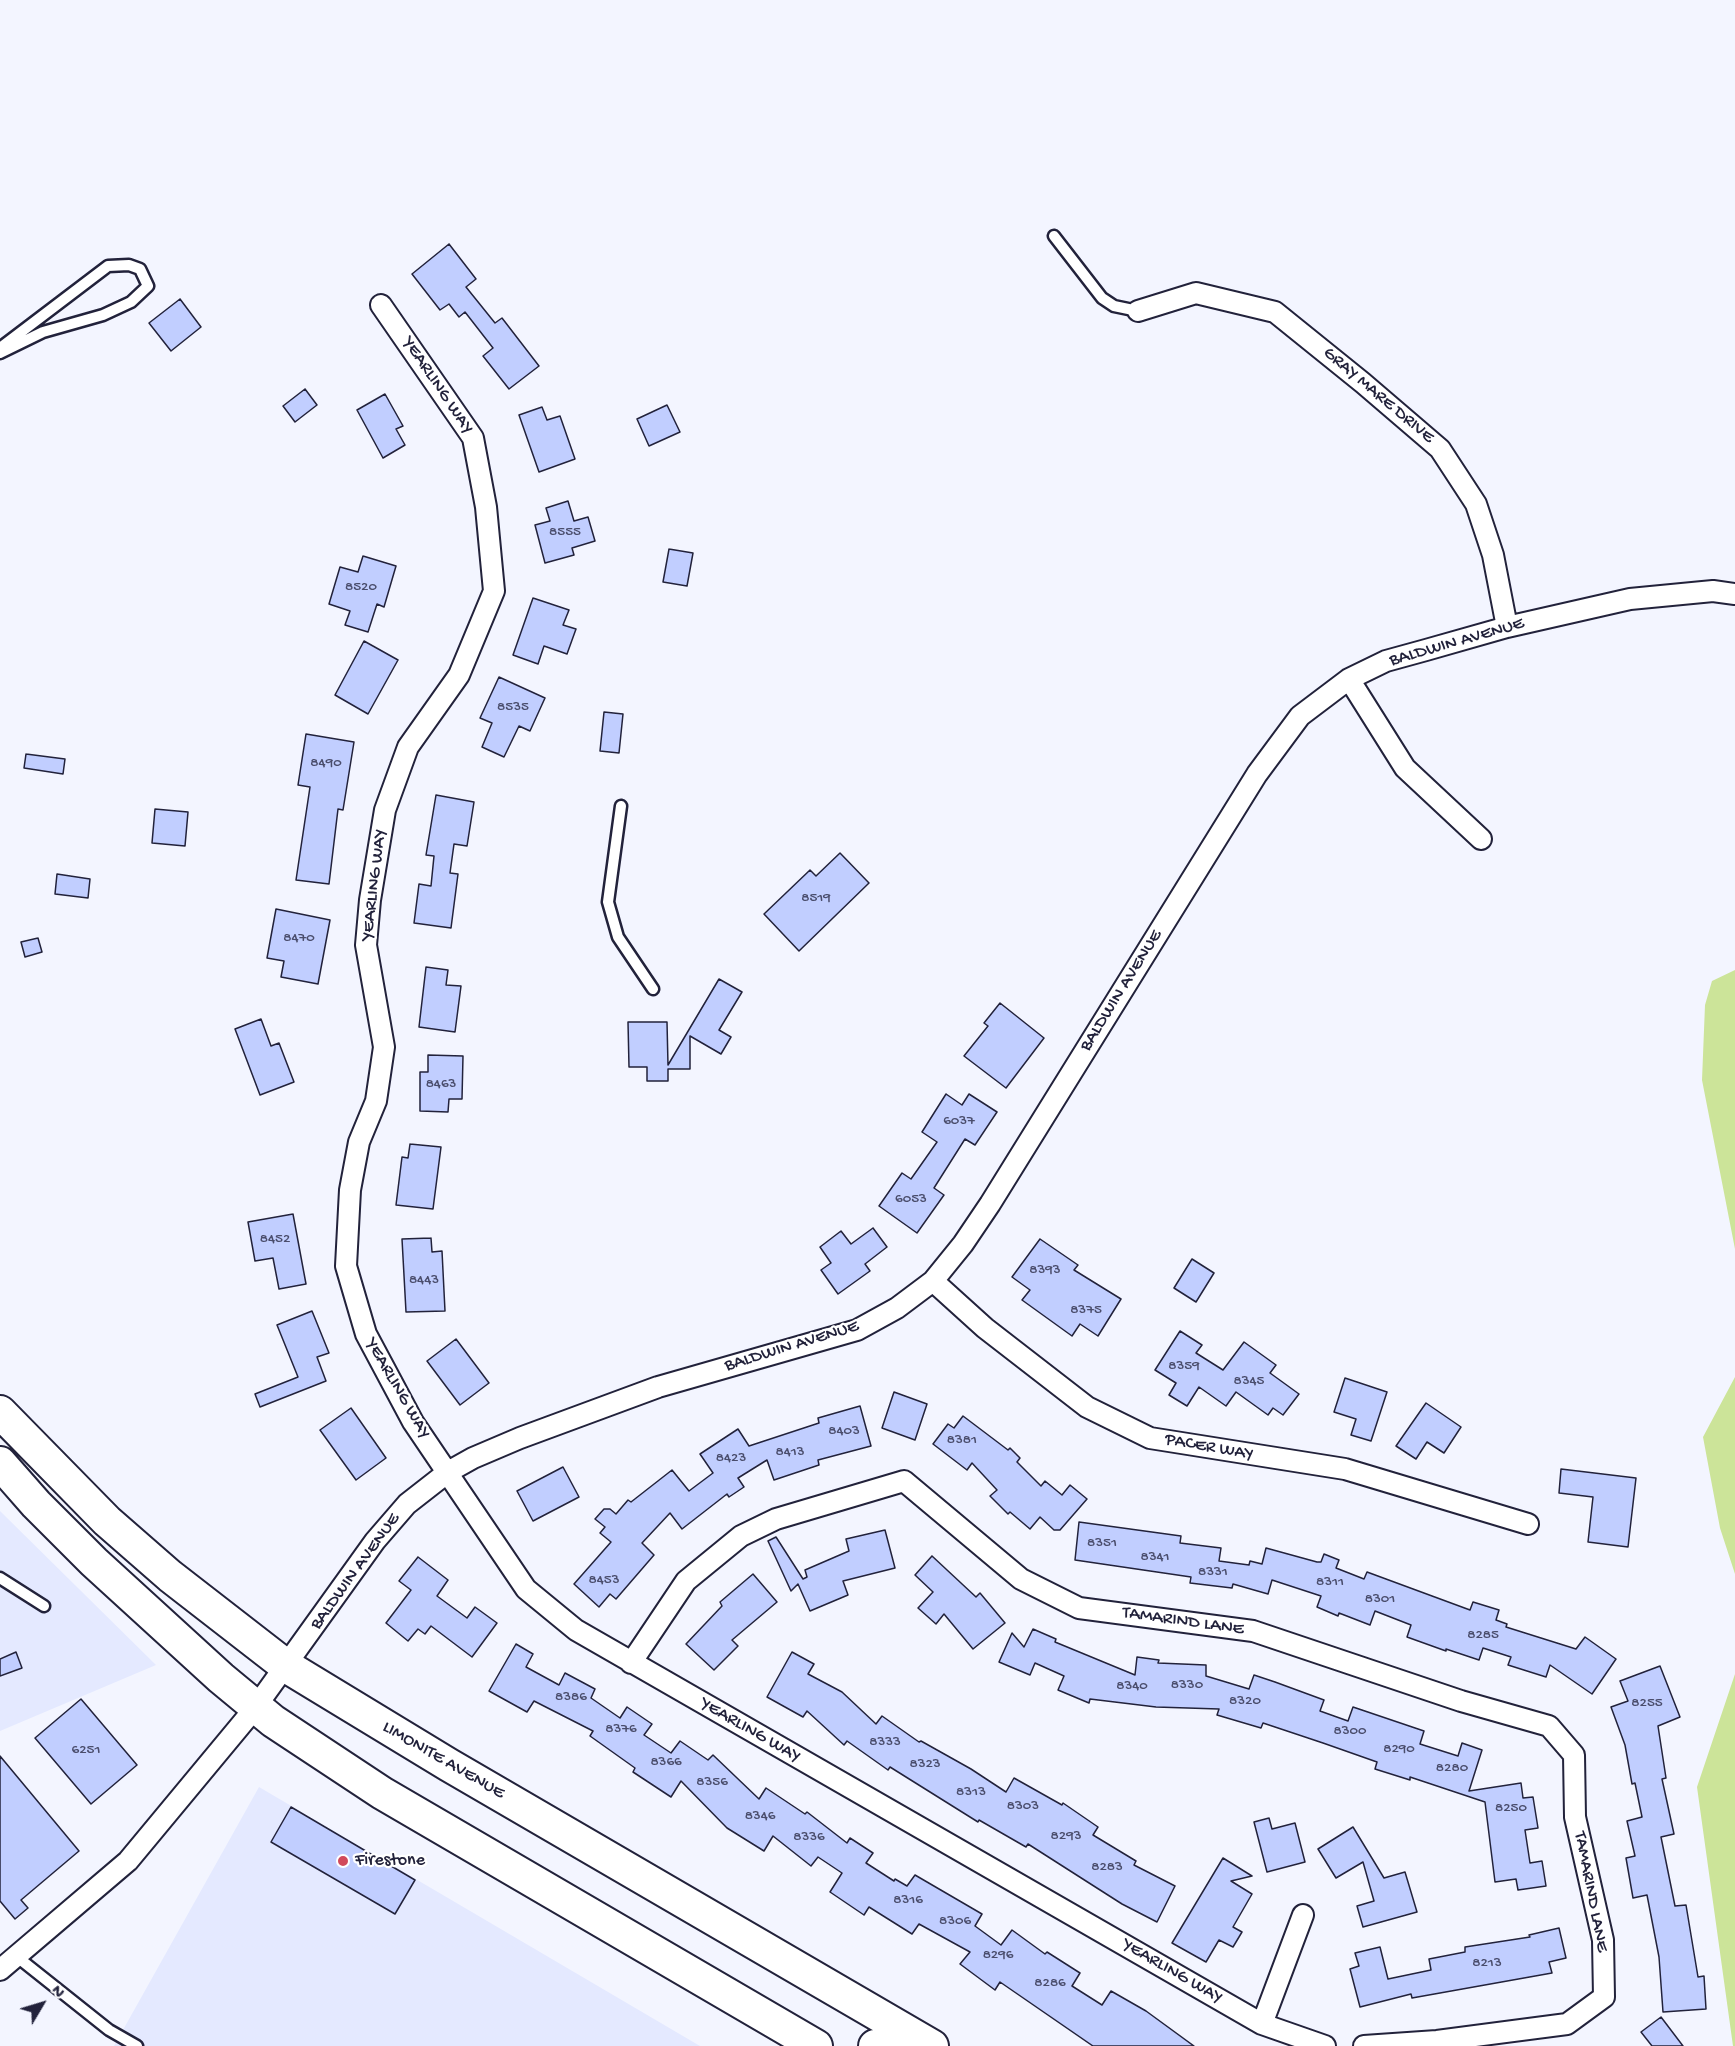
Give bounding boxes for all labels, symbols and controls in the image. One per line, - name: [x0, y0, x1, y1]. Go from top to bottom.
- street label: YEARLING WAY: [397, 333, 477, 439]
- street label: GRAY MARE DRIVE: [1318, 343, 1438, 449]
- house number: 8555: [549, 524, 581, 542]
- house number: 8520: [345, 579, 377, 597]
- street label: BALDWIN AVENUE: [1387, 613, 1527, 673]
- house number: 8535: [497, 699, 529, 717]
- house number: 8490: [310, 755, 342, 773]
- street label: YEARLING WAY: [357, 828, 393, 942]
- house number: 8519: [801, 890, 831, 908]
- street label: BALDWIN AVENUE: [1076, 926, 1168, 1056]
- house number: 8470: [283, 930, 315, 948]
- house number: 8463: [426, 1076, 456, 1094]
- house number: 6037: [943, 1113, 975, 1131]
- house number: 6053: [895, 1191, 927, 1209]
- house number: 8452: [260, 1231, 290, 1249]
- house number: 8393: [1029, 1262, 1061, 1280]
- house number: 8443: [409, 1272, 439, 1290]
- house number: 8375: [1070, 1302, 1102, 1320]
- street label: BALDWIN AVENUE: [722, 1316, 862, 1378]
- street label: YEARLING WAY: [360, 1335, 434, 1443]
- house number: 8359: [1168, 1358, 1200, 1376]
- house number: 8345: [1234, 1373, 1264, 1391]
- house number: 8403: [828, 1423, 860, 1441]
- street label: PACER WAY: [1163, 1430, 1255, 1466]
- house number: 8381: [947, 1432, 977, 1450]
- house number: 8413: [775, 1444, 805, 1462]
- house number: 8423: [716, 1450, 746, 1468]
- street label: BALDWIN AVENUE: [306, 1509, 406, 1635]
- house number: 8351: [1087, 1535, 1117, 1553]
- house number: 8341: [1140, 1549, 1170, 1567]
- house number: 8331: [1198, 1564, 1228, 1582]
- house number: 8453: [589, 1572, 619, 1590]
- house number: 8311: [1316, 1574, 1344, 1592]
- house number: 8301: [1365, 1591, 1395, 1609]
- street label: TAMARIND LANE: [1121, 1603, 1245, 1641]
- house number: 8285: [1467, 1627, 1499, 1645]
- house number: 8330: [1171, 1677, 1203, 1695]
- house number: 8340: [1116, 1678, 1148, 1696]
- house number: 8386: [555, 1689, 587, 1707]
- house number: 8320: [1229, 1693, 1261, 1711]
- street label: YEARLING WAY: [696, 1694, 804, 1768]
- house number: 8255: [1631, 1695, 1663, 1713]
- street label: LIMONITE AVENUE: [378, 1717, 508, 1805]
- house number: 8376: [605, 1721, 637, 1739]
- house number: 8300: [1333, 1723, 1367, 1741]
- house number: 8333: [869, 1734, 901, 1752]
- house number: 8290: [1383, 1741, 1415, 1759]
- house number: 6251: [72, 1742, 100, 1760]
- house number: 8366: [650, 1754, 682, 1772]
- house number: 8323: [909, 1756, 941, 1774]
- house number: 8280: [1436, 1760, 1468, 1778]
- house number: 8356: [696, 1774, 728, 1792]
- house number: 8313: [956, 1784, 986, 1802]
- house number: 8303: [1007, 1798, 1039, 1816]
- house number: 8250: [1495, 1800, 1527, 1818]
- house number: 8346: [745, 1808, 775, 1826]
- house number: 8293: [1051, 1828, 1081, 1846]
- house number: 8336: [793, 1829, 825, 1847]
- street label: TAMARIND LANE: [1568, 1830, 1612, 1954]
- place label: Firestone: [355, 1850, 425, 1872]
- marker: Firestone: [336, 1854, 350, 1868]
- house number: 8283: [1091, 1859, 1123, 1877]
- house number: 8316: [893, 1892, 923, 1910]
- house number: 8306: [939, 1913, 971, 1931]
- street label: YEARLING WAY: [1118, 1935, 1226, 2009]
- house number: 8296: [983, 1947, 1013, 1965]
- house number: 8213: [1472, 1955, 1502, 1973]
- north arrow: [12, 1974, 72, 2034]
- house number: 8286: [1034, 1975, 1066, 1993]
- text: N: [46, 1983, 67, 2003]

